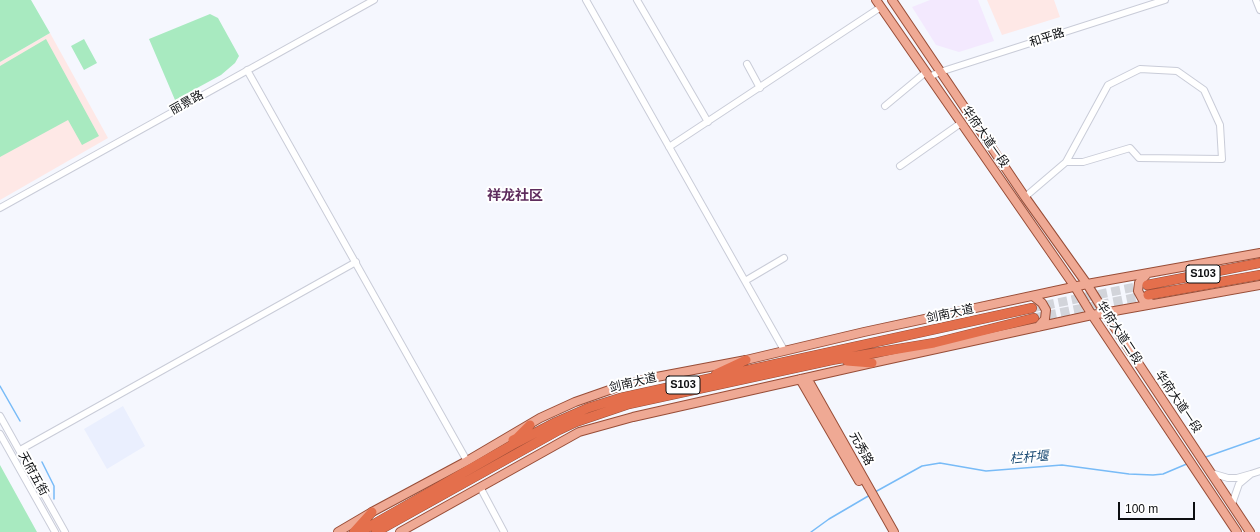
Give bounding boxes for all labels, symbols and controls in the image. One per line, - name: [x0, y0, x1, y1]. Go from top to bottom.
- street label: 和平路: [1028, 26, 1066, 50]
- street label: 丽景路: [168, 88, 206, 118]
- street label: 华府大道一段: [958, 103, 1012, 171]
- district label: 祥龙社区: [487, 188, 543, 204]
- road number: S103: [1186, 265, 1220, 283]
- street label: 华府大道二段: [1093, 299, 1145, 367]
- street label: 剑南大道: [925, 302, 975, 326]
- street label: 华府大道一段: [1152, 368, 1204, 436]
- street label: 剑南大道: [608, 371, 658, 395]
- road number: S103: [666, 376, 700, 394]
- street label: 元秀路: [846, 430, 876, 468]
- water label: 栏杆堰: [1009, 449, 1049, 467]
- street label: 天府五街: [15, 450, 51, 498]
- scale bar: [1120, 494, 1197, 520]
- text: 100 m: [1125, 502, 1158, 516]

